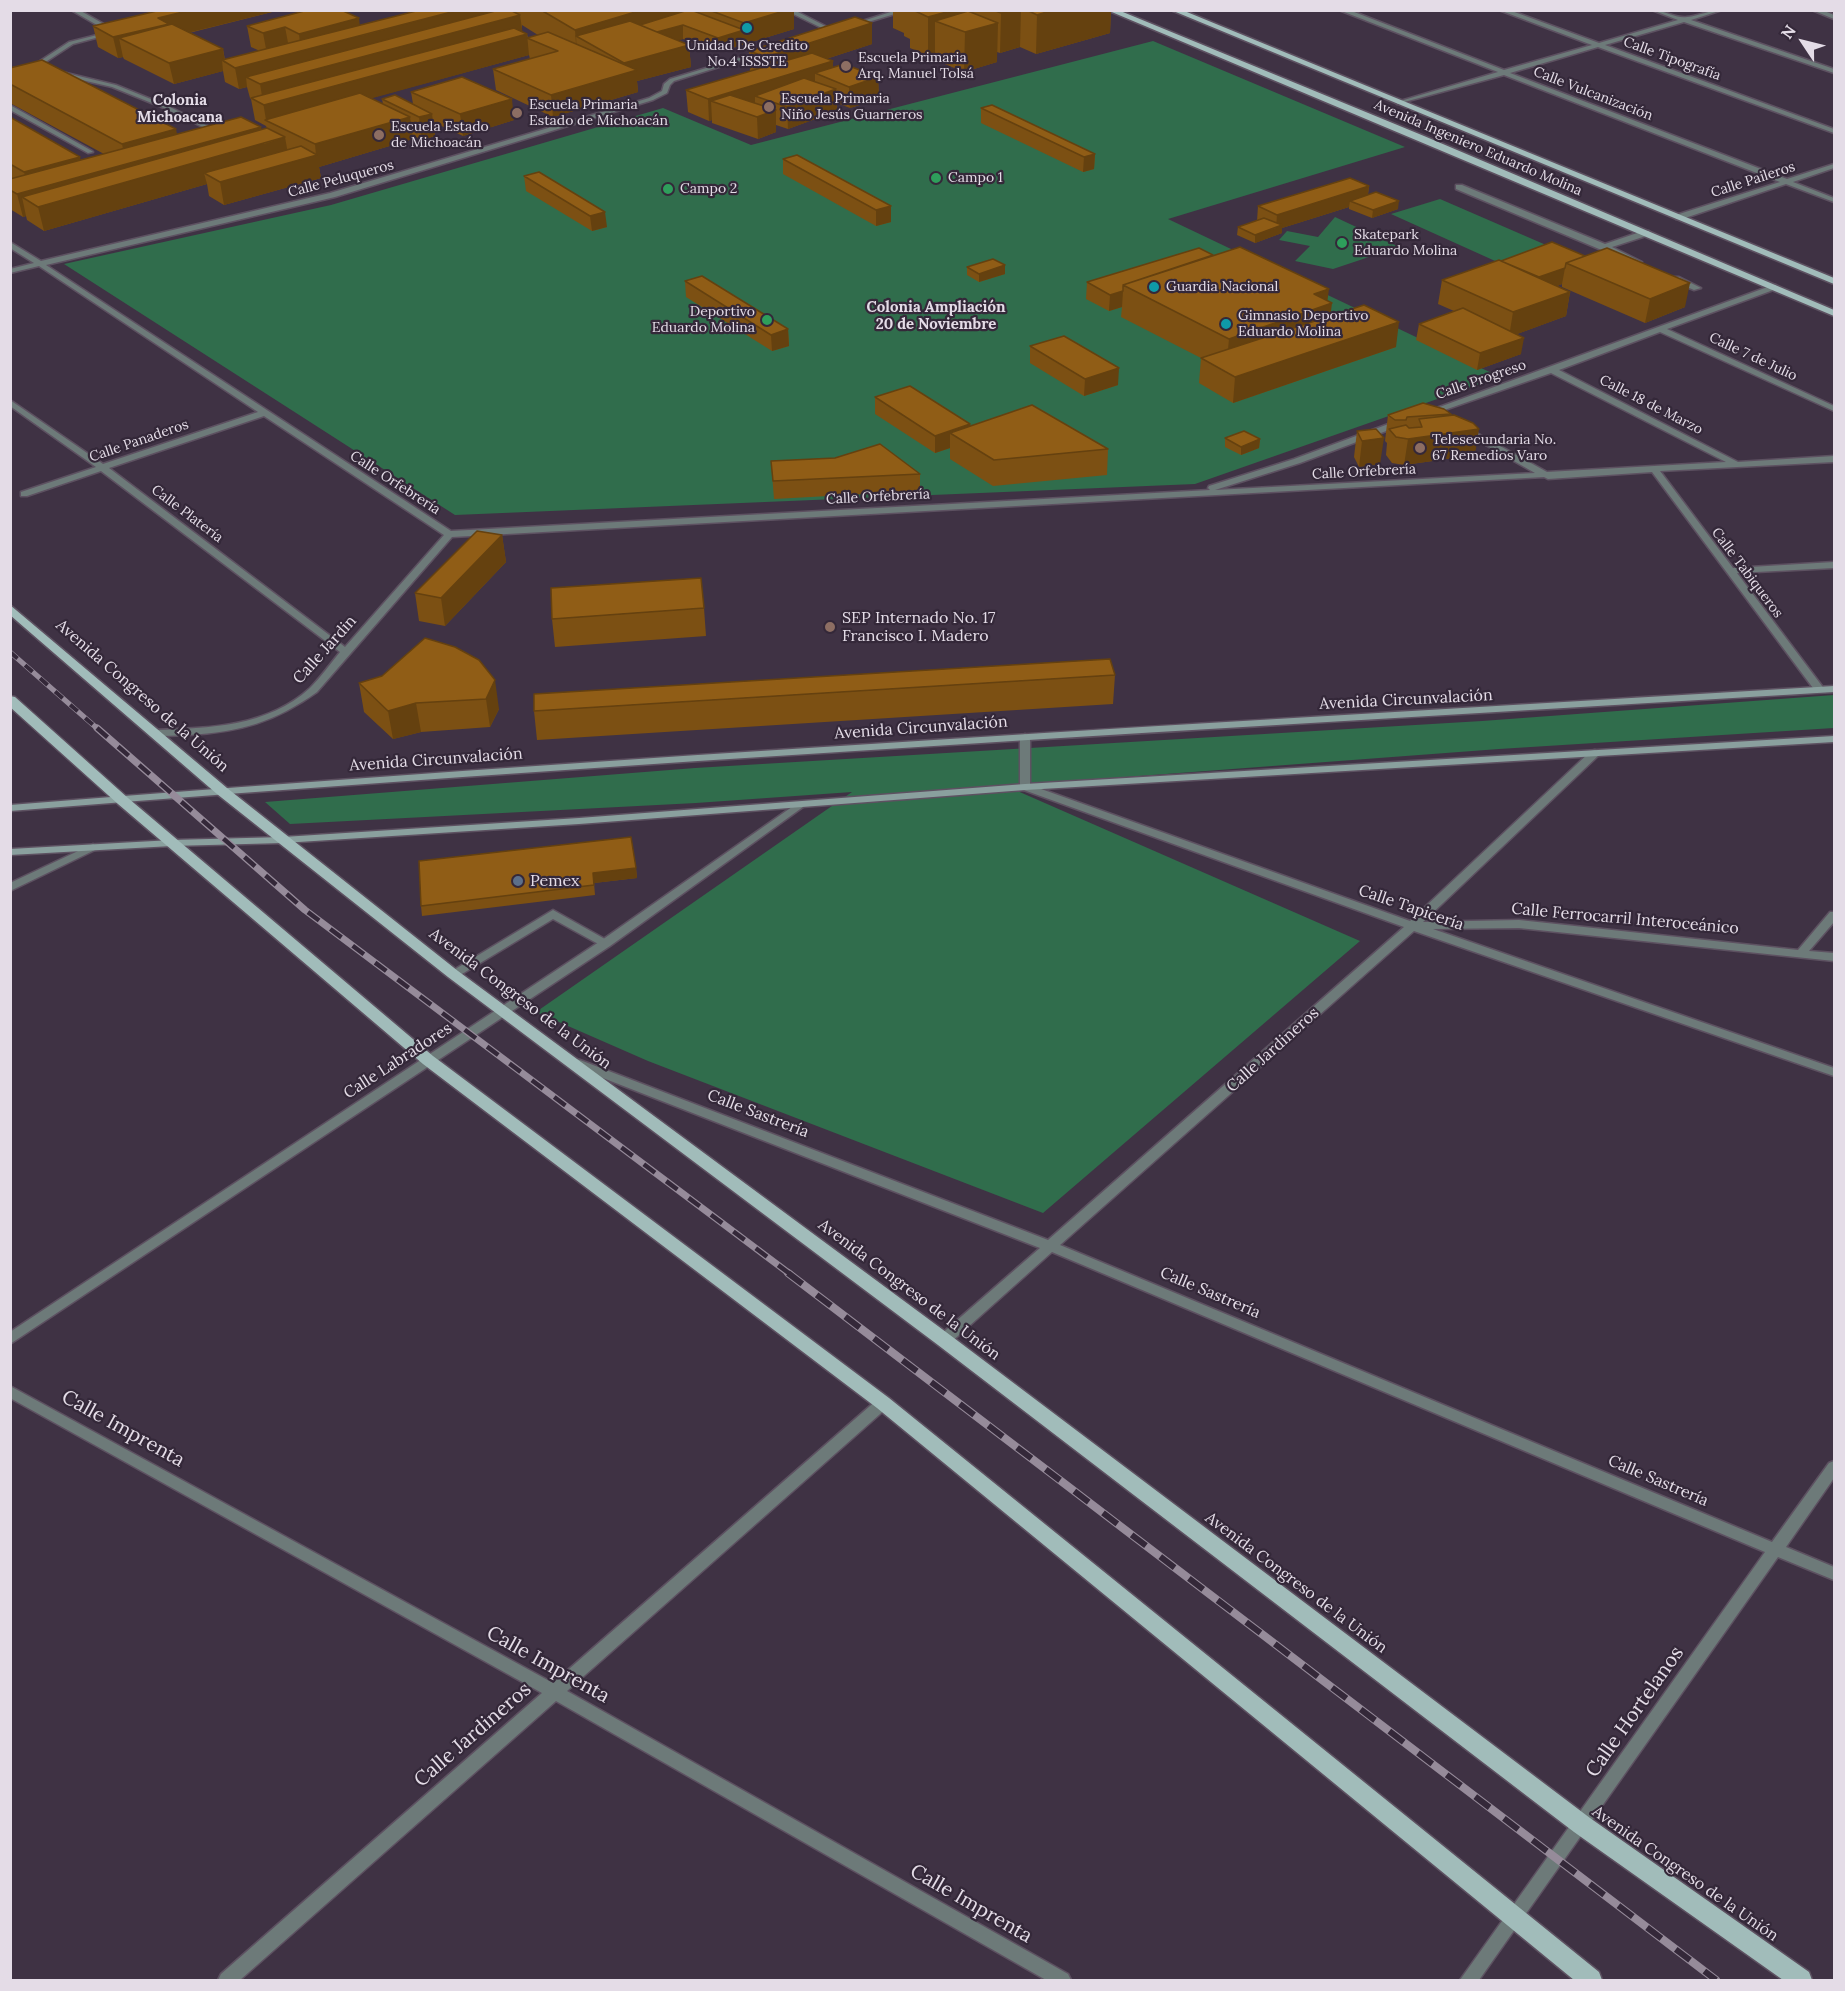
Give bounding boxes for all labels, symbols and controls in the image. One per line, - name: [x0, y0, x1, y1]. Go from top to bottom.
- north arrow: [1773, 12, 1833, 72]
- marker: Unidad De Credito No.4 ISSSTE: [740, 21, 754, 35]
- text: N: [1777, 21, 1800, 42]
- street label: Calle Tipografía: [1621, 34, 1723, 84]
- place label: Unidad De Credito No.4 ISSSTE: [686, 38, 808, 70]
- place label: Escuela Primaria Arq. Manuel Tolsá: [858, 50, 974, 82]
- marker: Escuela Primaria Arq. Manuel Tolsá: [839, 59, 853, 73]
- street label: Calle Vulcanización: [1531, 63, 1655, 125]
- place label: Escuela Primaria Niño Jesús Guarneros: [781, 91, 923, 124]
- district label: Colonia Michoacana: [137, 92, 223, 127]
- street label: Avenida Ingeniero Eduardo Molina: [1372, 96, 1584, 200]
- place label: Escuela Primaria Estado de Michoacán: [529, 97, 668, 130]
- marker: Escuela Primaria Niño Jesús Guarneros: [762, 100, 776, 114]
- marker: Escuela Primaria Estado de Michoacán: [510, 106, 524, 120]
- place label: Escuela Estado de Michoacán: [391, 119, 489, 152]
- marker: Escuela Estado de Michoacán: [372, 128, 386, 142]
- street label: Calle Peluqueros: [286, 157, 396, 201]
- street label: Calle Paileros: [1709, 158, 1797, 202]
- place label: Campo 1: [948, 170, 1003, 186]
- marker: Campo 1: [929, 171, 943, 185]
- place label: Campo 2: [680, 181, 737, 197]
- marker: Campo 2: [661, 182, 675, 196]
- place label: Skatepark Eduardo Molina: [1354, 227, 1457, 260]
- marker: Skatepark Eduardo Molina: [1335, 236, 1349, 250]
- place label: Guardia Nacional: [1166, 279, 1278, 295]
- marker: Guardia Nacional: [1147, 280, 1161, 294]
- district label: Colonia Ampliación 20 de Noviembre: [866, 299, 1006, 334]
- place label: Deportivo Eduardo Molina: [652, 304, 755, 336]
- place label: Gimnasio Deportivo Eduardo Molina: [1238, 308, 1368, 340]
- marker: Deportivo Eduardo Molina: [760, 313, 774, 327]
- marker: Gimnasio Deportivo Eduardo Molina: [1219, 317, 1233, 331]
- street label: Calle 7 de Julio: [1706, 329, 1800, 385]
- street label: Calle Progreso: [1434, 357, 1528, 403]
- street label: Calle 18 de Marzo: [1597, 372, 1705, 438]
- street label: Calle Panaderos: [87, 416, 191, 466]
- place label: Telesecundaria No. 67 Remedios Varo: [1432, 432, 1556, 464]
- marker: Telesecundaria No. 67 Remedios Varo: [1413, 441, 1427, 455]
- street label: Calle Orfebrería: [347, 448, 443, 518]
- street label: Calle Orfebrería: [1312, 461, 1416, 483]
- street label: Calle Platería: [148, 482, 226, 546]
- street label: Calle Orfebrería: [826, 486, 930, 508]
- street label: Calle Tabiqueros: [1708, 525, 1786, 621]
- place label: SEP Internado No. 17 Francisco I. Madero: [842, 608, 995, 646]
- street label: Calle Jardin: [289, 612, 361, 688]
- street label: Avenida Congreso de la Unión: [52, 616, 232, 776]
- marker: SEP Internado No. 17 Francisco I. Madero: [823, 620, 837, 634]
- street label: Avenida Circunvalación: [1319, 686, 1493, 714]
- street label: Avenida Circunvalación: [834, 712, 1008, 744]
- street label: Avenida Circunvalación: [349, 744, 523, 776]
- place label: Pemex: [530, 871, 580, 891]
- marker: Pemex: [511, 874, 525, 888]
- street label: Calle Tapicería: [1356, 881, 1466, 935]
- street label: Calle Ferrocarril Interoceánico: [1511, 899, 1739, 939]
- street label: Avenida Congreso de la Unión: [425, 924, 615, 1074]
- street label: Calle Jardineros: [1223, 1003, 1323, 1097]
- street label: Calle Labradores: [340, 1019, 456, 1103]
- street label: Calle Sastrería: [705, 1086, 811, 1142]
- street label: Avenida Congreso de la Unión: [814, 1215, 1004, 1365]
- street label: Calle Sastrería: [1157, 1263, 1263, 1323]
- street label: Calle Imprenta: [57, 1385, 189, 1473]
- street label: Calle Sastrería: [1605, 1451, 1711, 1511]
- street label: Avenida Congreso de la Unión: [1201, 1508, 1391, 1658]
- street label: Calle Imprenta: [482, 1621, 614, 1709]
- street label: Calle Hortelanos: [1581, 1642, 1689, 1782]
- street label: Calle Jardineros: [410, 1678, 536, 1792]
- street label: Avenida Congreso de la Unión: [1588, 1802, 1782, 1946]
- street label: Calle Imprenta: [906, 1859, 1036, 1949]

